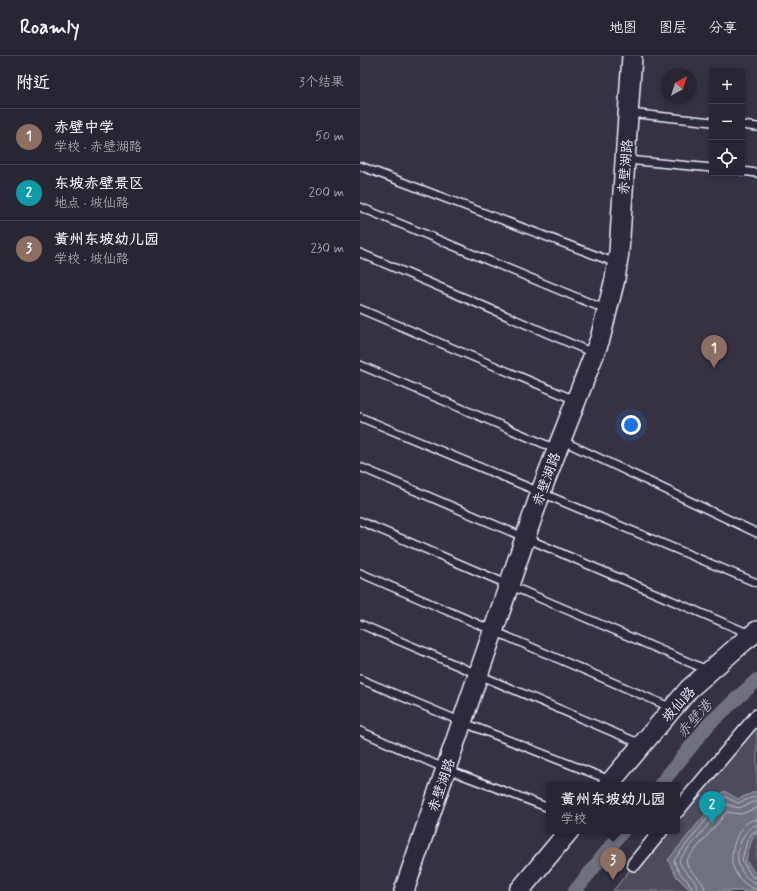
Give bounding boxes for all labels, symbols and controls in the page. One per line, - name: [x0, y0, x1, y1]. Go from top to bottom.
- text: Roamly: [20, 15, 79, 40]
- text: 地图: [609, 19, 637, 37]
- text: 图层: [659, 19, 687, 37]
- text: 分享: [709, 19, 737, 37]
- north arrow: [661, 68, 697, 104]
- map controls: [709, 68, 745, 176]
- button: +: [709, 68, 745, 104]
- text: 附近: [16, 72, 50, 94]
- text: 3个结果: [299, 74, 344, 91]
- button: −: [709, 104, 745, 140]
- text: 赤壁中学: [54, 118, 114, 138]
- text: 1: [26, 128, 32, 145]
- text: 50 m: [315, 128, 344, 145]
- text: 学校 · 赤壁湖路: [54, 139, 142, 156]
- street label: 赤壁湖路: [615, 139, 637, 196]
- button: locate: [709, 140, 745, 176]
- text: 东坡赤壁景区: [54, 174, 144, 194]
- text: 2: [26, 184, 32, 201]
- text: 200 m: [309, 184, 344, 201]
- text: 地点 · 坡仙路: [54, 195, 129, 212]
- text: 黄州东坡幼儿园: [54, 230, 159, 250]
- text: 3: [26, 240, 32, 257]
- text: 230 m: [310, 240, 344, 257]
- text: 学校 · 坡仙路: [54, 251, 129, 268]
- pin: 1: [701, 335, 727, 368]
- your location: [621, 415, 641, 435]
- street label: 赤壁湖路: [529, 450, 565, 509]
- street label: 坡仙路: [658, 683, 699, 726]
- water label: 赤壁港: [672, 695, 719, 743]
- street label: 赤壁湖路: [424, 756, 460, 815]
- popup: [546, 782, 680, 834]
- text: 黄州东坡幼儿园: [560, 790, 666, 810]
- pin: 2: [699, 791, 725, 824]
- text: 学校: [560, 811, 587, 828]
- pin: 3: [600, 847, 626, 880]

